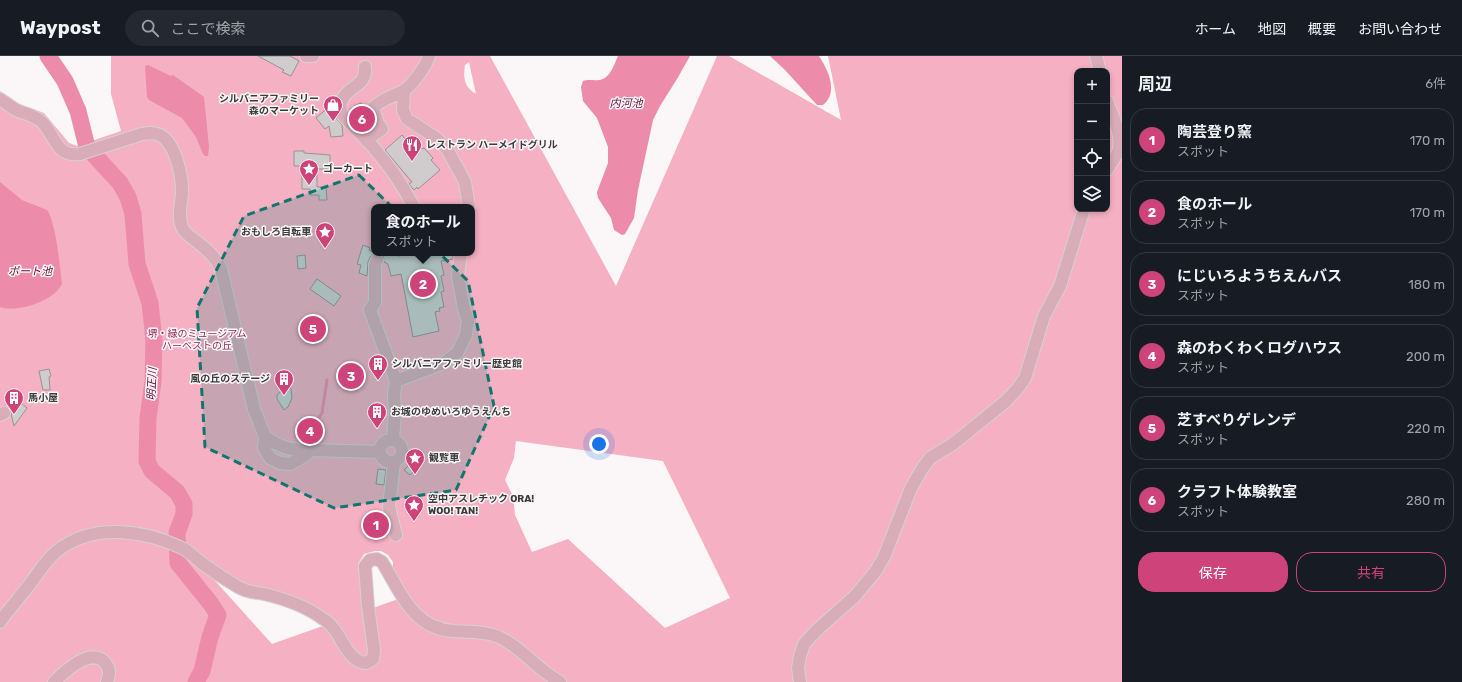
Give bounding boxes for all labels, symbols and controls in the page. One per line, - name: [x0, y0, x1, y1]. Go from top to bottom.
- search box: [125, 10, 405, 46]
- text: Waypost: [20, 16, 101, 39]
- icon: search: [139, 17, 161, 39]
- text: ここで検索: [171, 20, 246, 38]
- text: ホーム: [1194, 21, 1236, 38]
- text: 地図: [1258, 21, 1286, 38]
- text: 概要: [1308, 21, 1336, 38]
- text: お問い合わせ: [1358, 21, 1442, 38]
- map controls: [1074, 68, 1110, 212]
- button: +: [1074, 68, 1110, 104]
- text: 周辺: [1138, 74, 1172, 94]
- text: 6件: [1425, 76, 1446, 91]
- place label: シルバニアファミリー 森のマーケット: [219, 93, 319, 117]
- shop icon: シルバニアファミリー 森のマーケット: [322, 94, 344, 122]
- water label: 内河池: [610, 97, 643, 110]
- pin: 6: [349, 104, 375, 134]
- button: −: [1074, 104, 1110, 140]
- text: 陶芸登り窯: [1177, 123, 1252, 141]
- text: 1: [1149, 133, 1155, 148]
- text: 170 m: [1410, 133, 1445, 148]
- restaurant icon: レストラン ハーメイドグリル: [401, 134, 423, 162]
- place label: レストラン ハーメイドグリル: [426, 139, 558, 151]
- button: locate: [1074, 140, 1110, 176]
- text: スポット: [1177, 144, 1229, 159]
- place icon: ゴーカート: [298, 158, 320, 186]
- place label: ゴーカート: [323, 163, 373, 175]
- button: layers: [1074, 176, 1110, 212]
- text: 食のホール: [1177, 195, 1252, 213]
- popup: [371, 204, 475, 256]
- text: 2: [1148, 205, 1156, 220]
- text: 170 m: [1410, 205, 1445, 220]
- text: 食のホール: [385, 213, 461, 231]
- text: スポット: [1177, 216, 1229, 231]
- place icon: おもしろ自転車: [314, 221, 336, 249]
- place label: おもしろ自転車: [241, 226, 311, 238]
- text: スポット: [385, 234, 438, 249]
- water label: ボート池: [8, 265, 53, 278]
- text: にじいろようちえんバス: [1177, 267, 1342, 285]
- pin: 2: [410, 269, 436, 299]
- text: 3: [1148, 277, 1156, 292]
- text: 180 m: [1408, 277, 1445, 292]
- text: スポット: [1177, 288, 1229, 303]
- pin: 5: [300, 314, 326, 344]
- park label: 堺・緑のミュージアム ハーベストの丘: [147, 328, 247, 352]
- text: 森のわくわくログハウス: [1177, 339, 1342, 357]
- text: 4: [1148, 349, 1156, 364]
- text: 200 m: [1406, 349, 1445, 364]
- building icon: シルバニアファミリー歴史館: [367, 353, 389, 381]
- place label: シルバニアファミリー歴史館: [392, 358, 522, 370]
- text: スポット: [1177, 360, 1229, 375]
- pin: 3: [338, 361, 364, 391]
- water label: 明正川: [145, 366, 159, 401]
- building icon: 風の丘のステージ: [273, 368, 295, 396]
- place label: 風の丘のステージ: [190, 373, 270, 385]
- building icon: 馬小屋: [3, 387, 25, 415]
- place label: 馬小屋: [28, 392, 58, 404]
- building icon: お城のゆめいろゆうえんち: [366, 401, 388, 429]
- place label: お城のゆめいろゆうえんち: [391, 406, 511, 418]
- text: 芝すべりゲレンデ: [1177, 411, 1296, 429]
- pin: 4: [297, 416, 323, 446]
- text: 5: [1148, 421, 1156, 436]
- text: 220 m: [1407, 421, 1445, 436]
- text: スポット: [1177, 432, 1229, 447]
- your location: [589, 434, 609, 454]
- place icon: 観覧車: [404, 447, 426, 475]
- place label: 観覧車: [429, 452, 459, 464]
- text: クラフト体験教室: [1177, 483, 1297, 501]
- place label: 空中アスレチック ORA! WOO! TAN!: [428, 493, 534, 517]
- text: 6: [1148, 493, 1156, 508]
- text: 280 m: [1406, 493, 1445, 508]
- place icon: 空中アスレチック ORA! WOO! TAN!: [403, 494, 425, 522]
- text: スポット: [1177, 504, 1229, 519]
- pin: 1: [363, 510, 389, 540]
- button: 保存: [1138, 552, 1288, 592]
- button: 共有: [1296, 552, 1446, 592]

